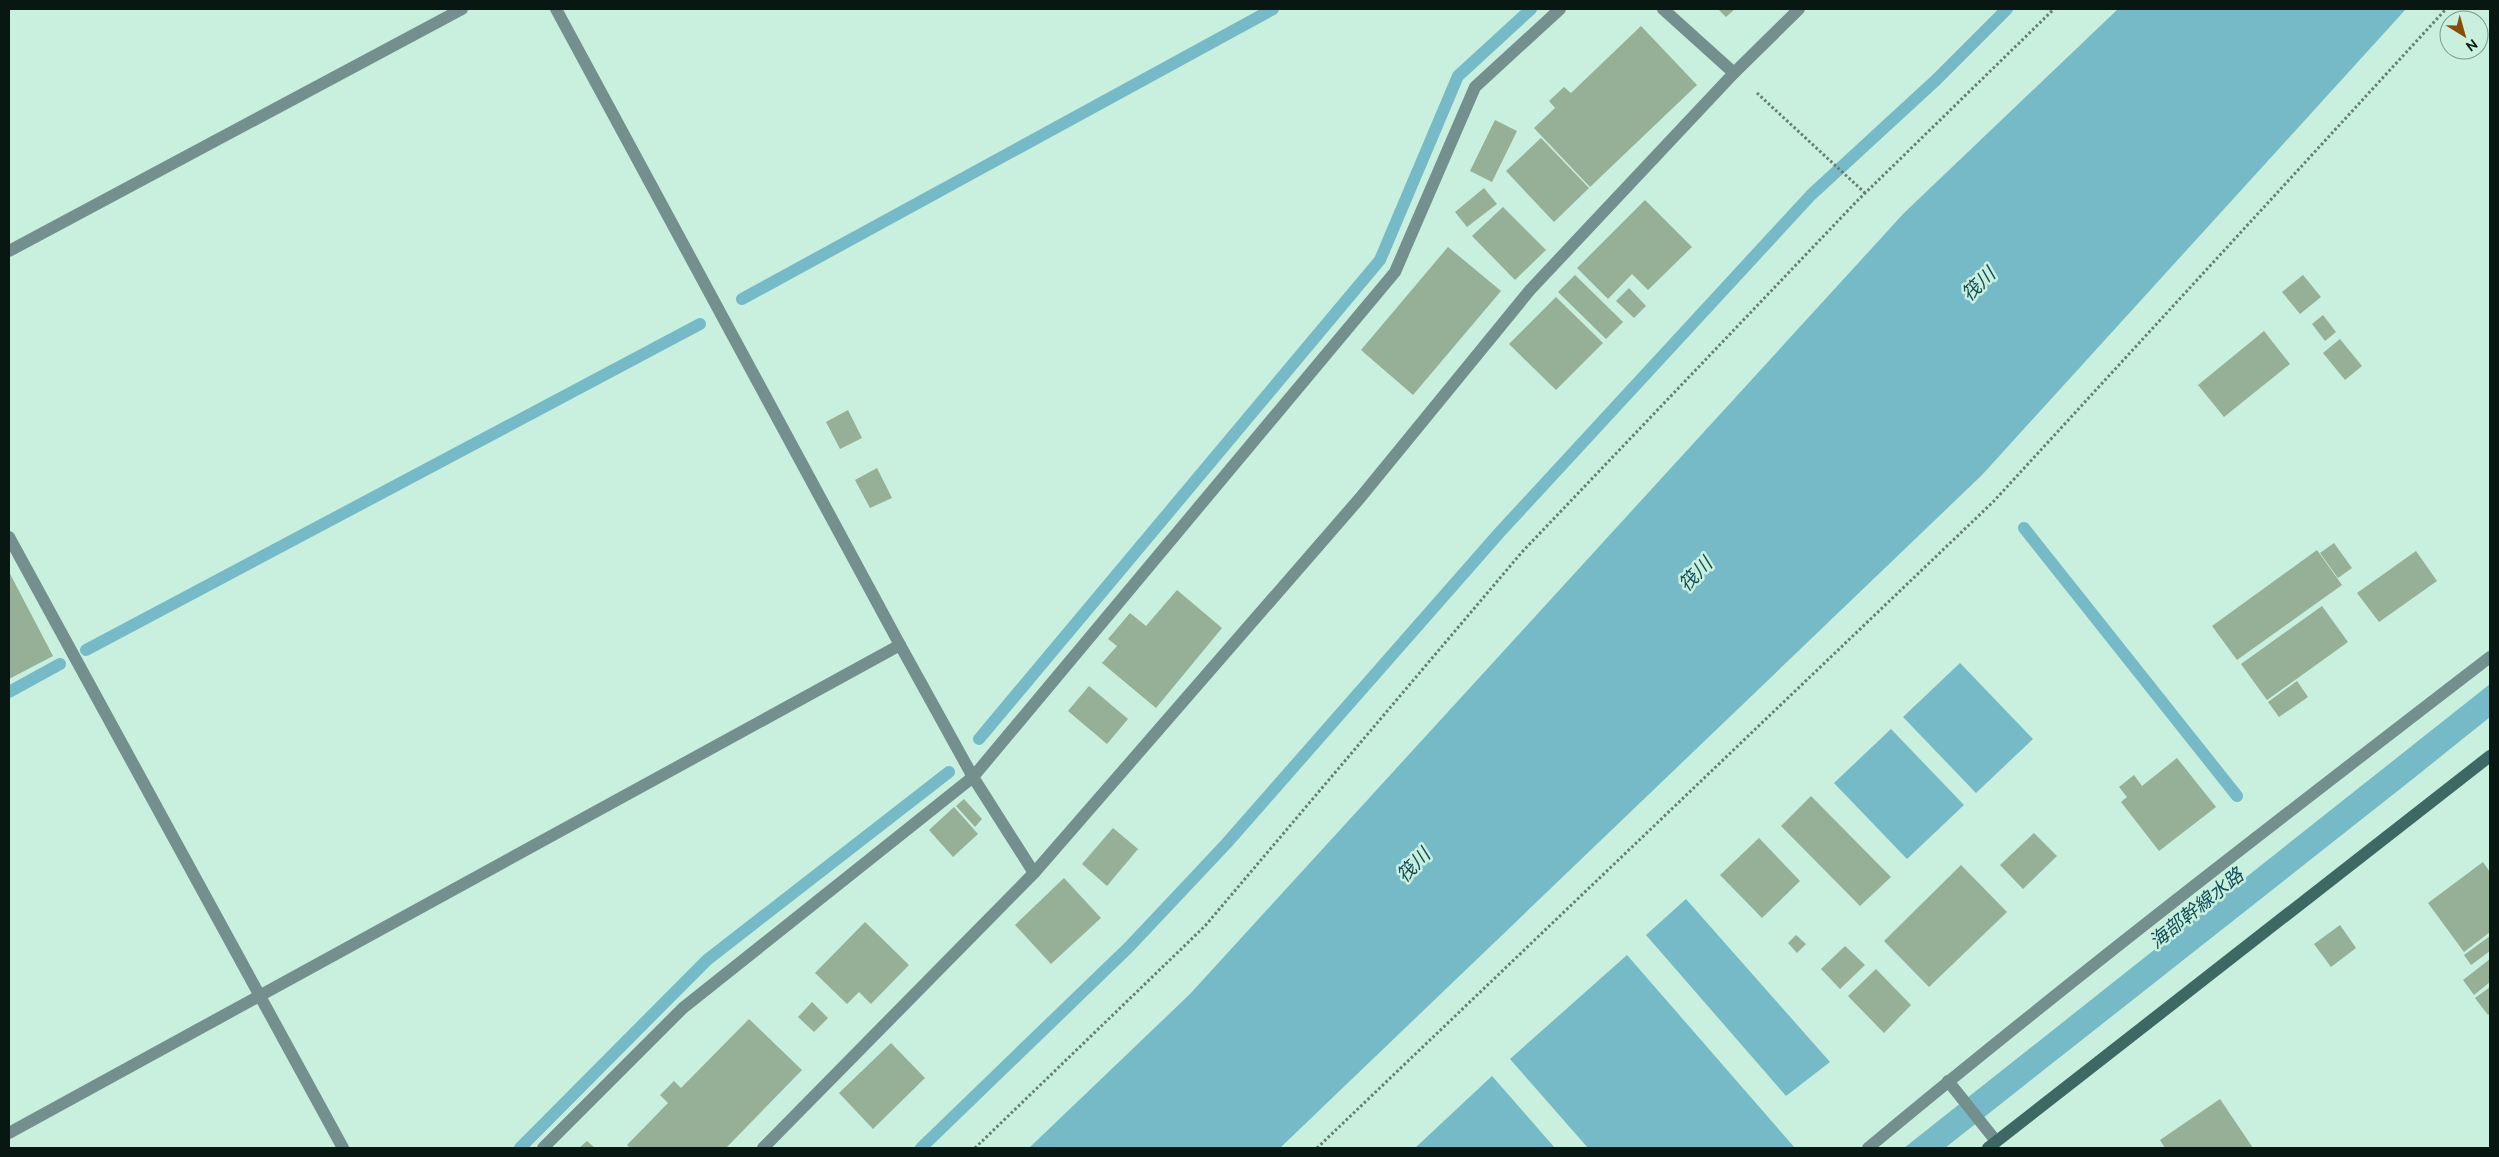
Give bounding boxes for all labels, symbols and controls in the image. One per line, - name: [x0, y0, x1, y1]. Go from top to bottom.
- north arrow: [2439, 10, 2489, 60]
- text: N: [2463, 36, 2481, 55]
- water label: 筏川: [1957, 262, 2001, 305]
- water label: 筏川: [1674, 551, 1717, 595]
- water label: 筏川: [1392, 842, 1435, 886]
- water label: 海部幹線水路: [2145, 862, 2249, 952]

